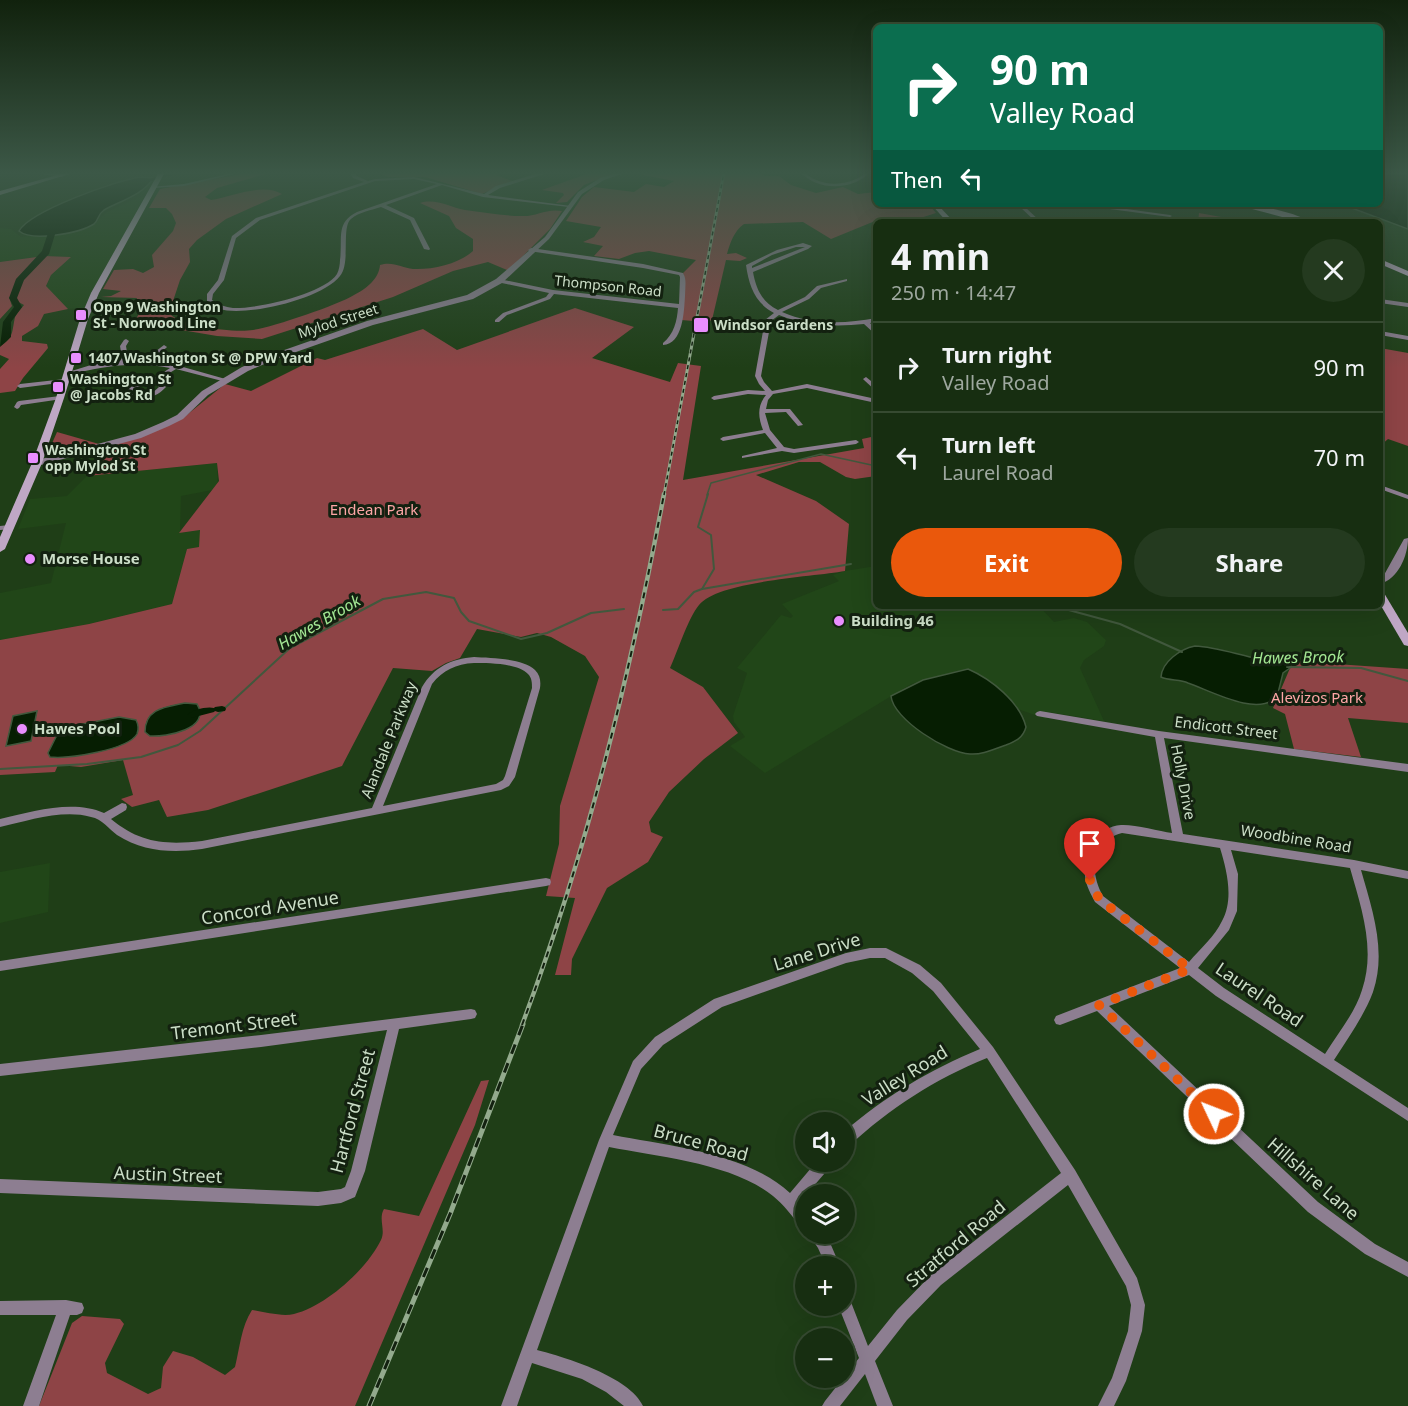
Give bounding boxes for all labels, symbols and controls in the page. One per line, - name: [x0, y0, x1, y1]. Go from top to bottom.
- text: 90 m: [990, 40, 1090, 97]
- icon: right: [891, 48, 969, 126]
- text: Valley Road: [990, 94, 1135, 131]
- icon: left: [955, 162, 988, 195]
- text: Then: [891, 164, 943, 194]
- text: 4 min: [891, 232, 990, 281]
- button: close: [1302, 239, 1365, 302]
- street label: Thompson Road: [553, 270, 663, 301]
- text: 250 m · 14:47: [891, 279, 1016, 306]
- place label: Opp 9 Washington St - Norwood Line: [93, 297, 221, 332]
- street label: Mylod Street: [295, 299, 380, 342]
- marker: Opp 9 Washington St - Norwood Line: [74, 308, 88, 322]
- place label: Windsor Gardens: [714, 315, 833, 334]
- marker: Windsor Gardens: [692, 316, 710, 334]
- text: Turn right: [942, 339, 1052, 369]
- place label: 1407 Washington St @ DPW Yard: [88, 348, 312, 367]
- marker: 1407 Washington St @ DPW Yard: [69, 351, 83, 365]
- icon: right: [891, 351, 924, 384]
- text: 90 m: [1314, 352, 1365, 382]
- place label: Washington St @ Jacobs Rd: [70, 369, 171, 404]
- text: Valley Road: [942, 369, 1049, 396]
- marker: Washington St @ Jacobs Rd: [51, 380, 65, 394]
- text: Turn left: [942, 429, 1036, 459]
- place label: Washington St opp Mylod St: [45, 440, 146, 475]
- icon: left: [891, 441, 924, 474]
- text: 70 m: [1314, 442, 1365, 472]
- marker: Washington St opp Mylod St: [26, 451, 40, 465]
- text: Laurel Road: [942, 459, 1054, 486]
- park label: Endean Park: [330, 499, 418, 519]
- button: Exit: [891, 528, 1122, 597]
- button: Share: [1134, 528, 1365, 597]
- place label: Morse House: [42, 548, 140, 568]
- marker: Morse House: [23, 552, 37, 566]
- water label: Hawes Brook: [274, 589, 365, 655]
- place label: Building 46: [851, 610, 934, 630]
- marker: Building 46: [832, 614, 846, 628]
- water label: Hawes Brook: [1252, 645, 1345, 669]
- street label: Alandale Parkway: [355, 678, 421, 801]
- park label: Alevizos Park: [1271, 687, 1363, 707]
- street label: Endicott Street: [1173, 711, 1279, 743]
- place label: Hawes Pool: [34, 718, 120, 738]
- marker: Hawes Pool: [15, 722, 29, 736]
- street label: Holly Drive: [1167, 742, 1201, 821]
- pin: [1064, 818, 1115, 880]
- street label: Woodbine Road: [1239, 819, 1353, 857]
- icon: arrive: [1073, 827, 1106, 860]
- street label: Concord Avenue: [199, 884, 340, 930]
- street label: Lane Drive: [770, 926, 863, 976]
- street label: Laurel Road: [1211, 956, 1308, 1032]
- street label: Tremont Street: [170, 1005, 299, 1045]
- street label: Valley Road: [857, 1039, 952, 1111]
- street label: Hartford Street: [324, 1046, 380, 1175]
- position arrow: [1182, 1082, 1246, 1146]
- map controls: [795, 1112, 855, 1388]
- button: sound: [795, 1112, 855, 1172]
- street label: Bruce Road: [651, 1118, 751, 1166]
- street label: Hillshire Lane: [1263, 1132, 1365, 1225]
- street label: Austin Street: [113, 1160, 223, 1188]
- button: layers: [795, 1184, 855, 1244]
- street label: Stratford Road: [900, 1194, 1010, 1292]
- button: +: [795, 1256, 855, 1316]
- button: −: [795, 1328, 855, 1388]

